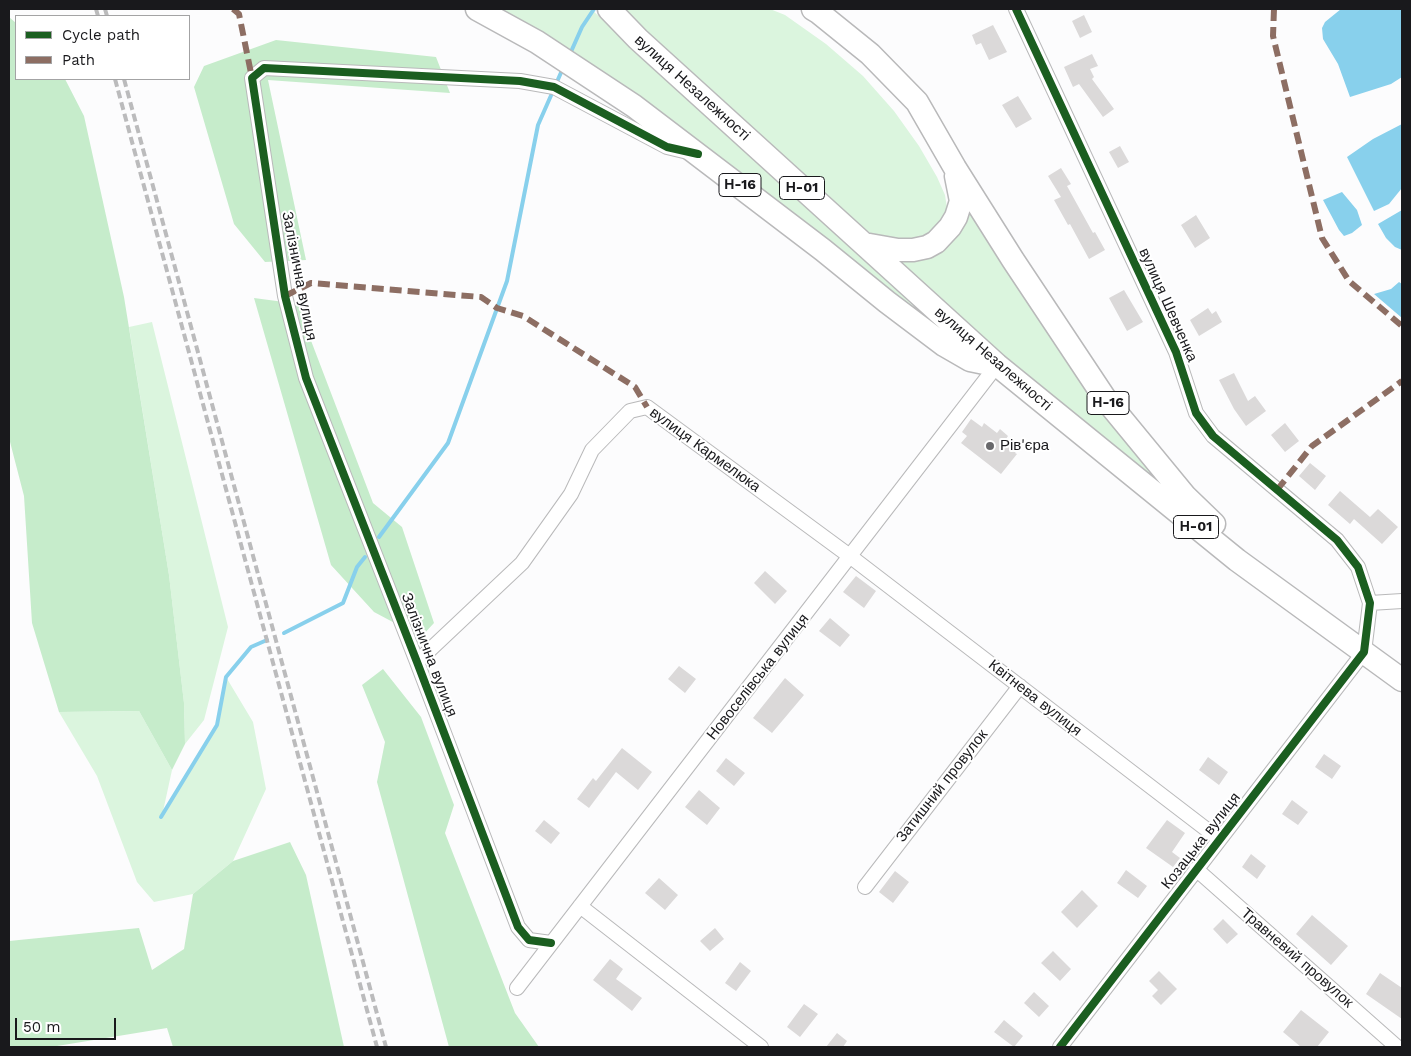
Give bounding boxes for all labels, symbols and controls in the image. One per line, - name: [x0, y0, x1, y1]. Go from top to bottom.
- legend: [15, 15, 190, 80]
- text: Cycle path: [62, 26, 140, 44]
- street label: вулиця Незалежності: [631, 31, 753, 145]
- text: Path: [62, 51, 95, 69]
- road number: Н-16: [719, 174, 761, 196]
- road number: Н-01: [780, 177, 824, 200]
- street label: Залізнична вулиця: [278, 210, 320, 342]
- street label: вулиця Шевченка: [1135, 245, 1201, 365]
- street label: вулиця Незалежності: [931, 303, 1055, 415]
- road number: Н-16: [1087, 392, 1129, 414]
- street label: вулиця Кармелюка: [646, 404, 764, 496]
- place label: Рів'єра: [1000, 437, 1049, 455]
- marker: Рів'єра: [984, 440, 996, 452]
- road number: Н-01: [1174, 516, 1218, 538]
- street label: Залізнична вулиця: [397, 591, 461, 719]
- street label: Новоселівська вулиця: [703, 610, 813, 744]
- street label: Квітнева вулиця: [985, 656, 1085, 740]
- street label: Затишний провулок: [892, 726, 992, 846]
- street label: Козацька вулиця: [1158, 789, 1244, 893]
- street label: Травневий провулок: [1237, 904, 1357, 1012]
- scale bar: [18, 1008, 119, 1040]
- text: 50 m: [23, 1018, 60, 1036]

